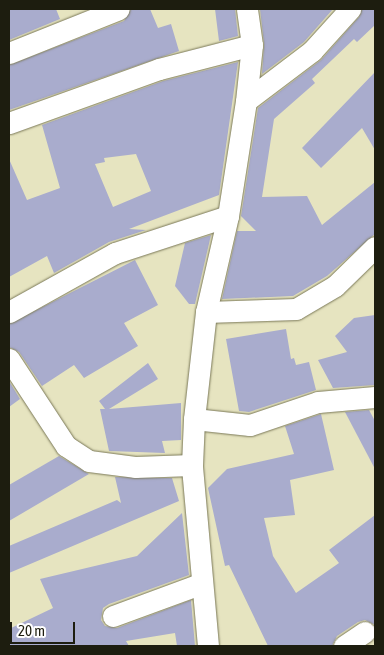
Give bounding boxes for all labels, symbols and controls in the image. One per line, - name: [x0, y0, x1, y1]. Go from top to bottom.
- scale bar: [12, 612, 78, 644]
- text: 20 m: [18, 622, 45, 639]

